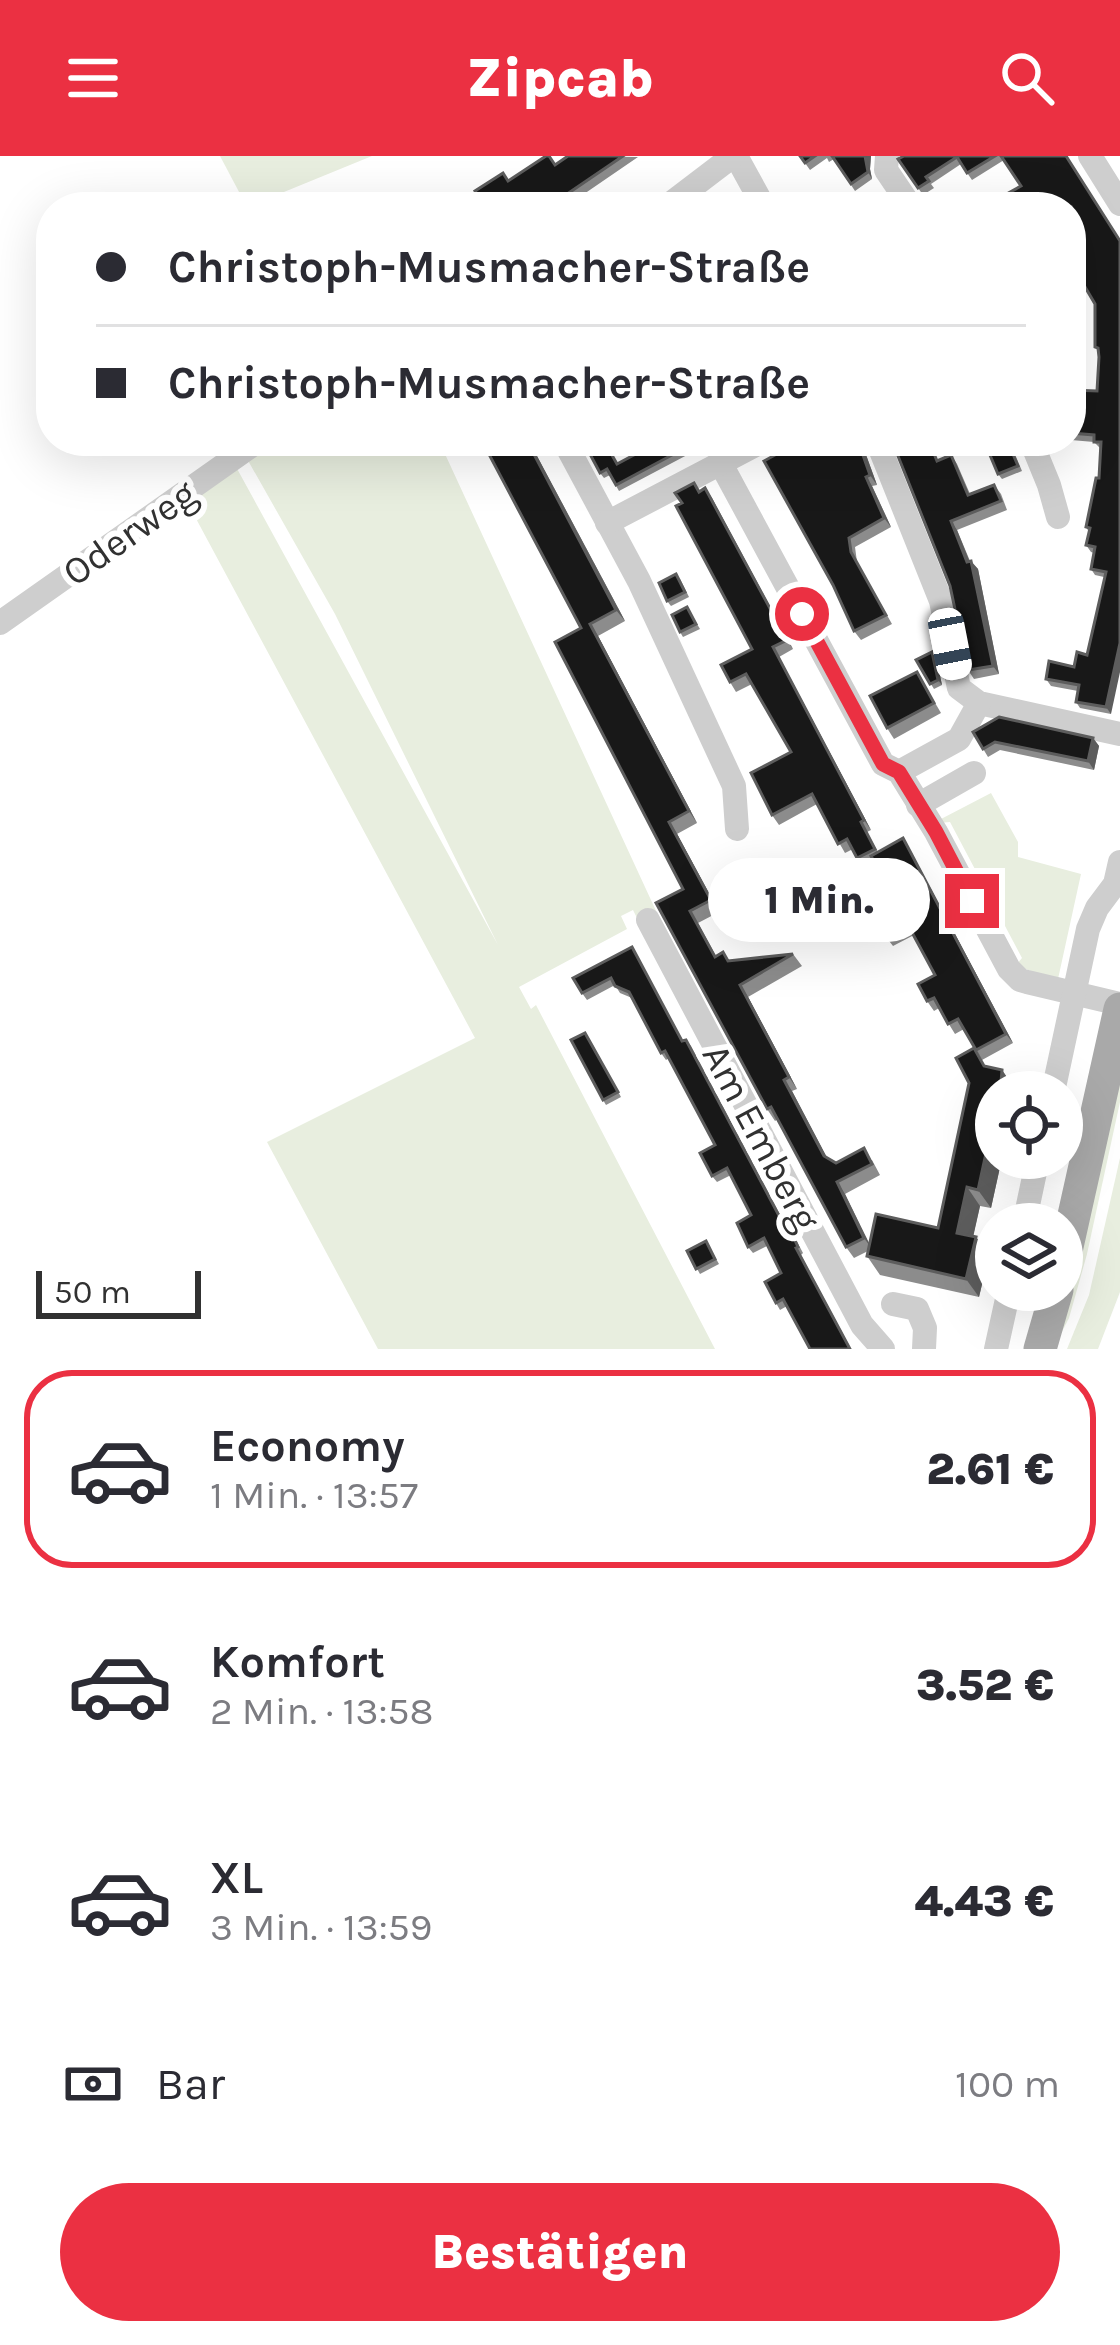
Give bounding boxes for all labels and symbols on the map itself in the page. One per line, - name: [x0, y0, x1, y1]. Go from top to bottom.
- street label: Oderweg: [54, 470, 205, 595]
- route start: [775, 587, 829, 641]
- car: [925, 605, 975, 683]
- callout: 1 Min.: [708, 859, 930, 943]
- route end: [945, 874, 999, 928]
- street label: Am Emberg: [693, 1036, 830, 1239]
- scale bar: [36, 1265, 201, 1318]

